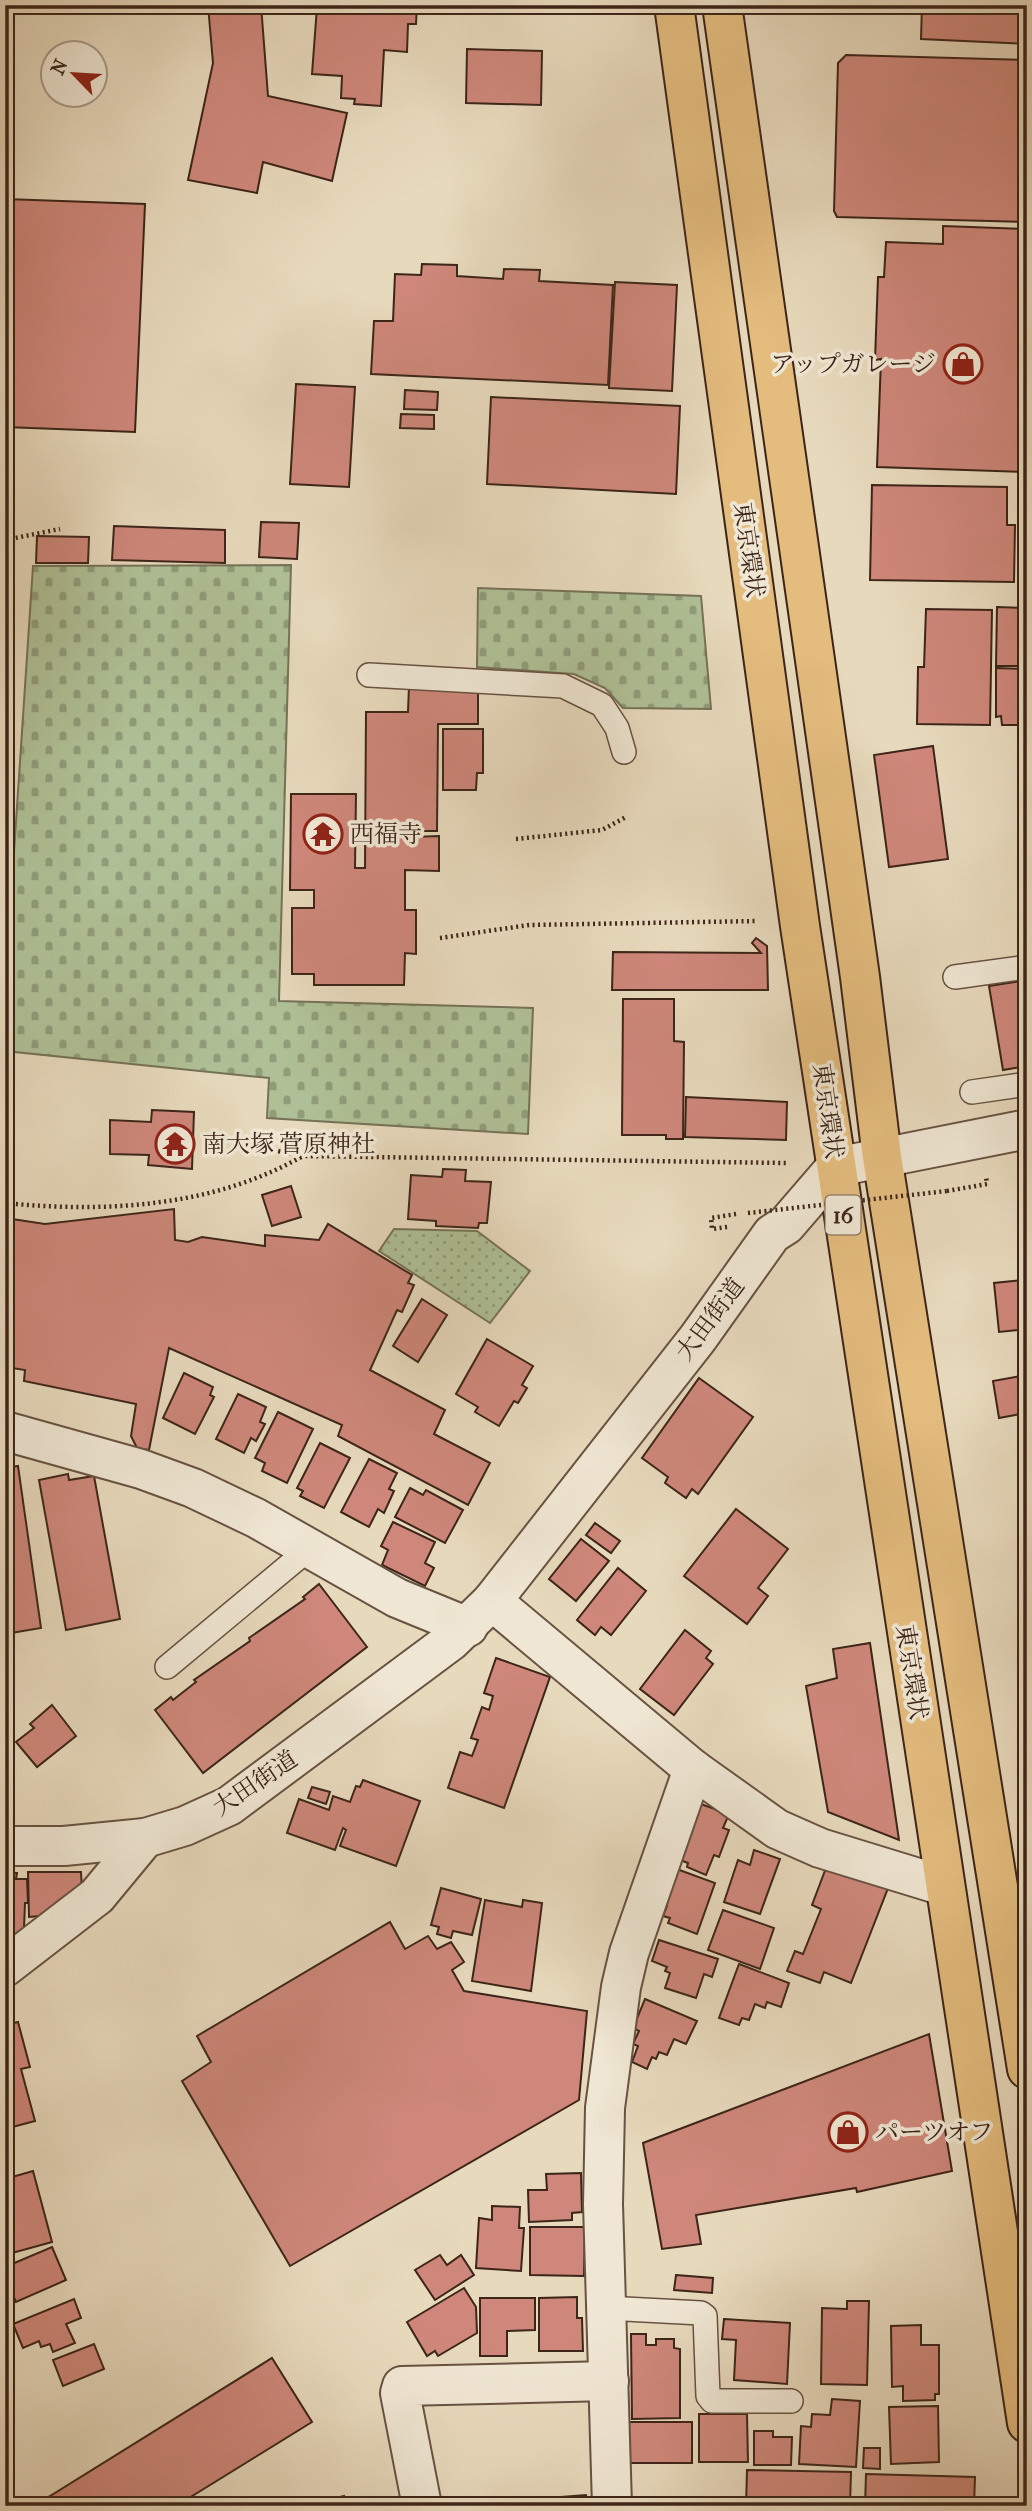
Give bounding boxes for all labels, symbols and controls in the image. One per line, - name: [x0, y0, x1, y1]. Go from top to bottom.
- north arrow: [38, 38, 108, 108]
- text: N: [46, 56, 73, 78]
- shop icon: アップガレージ: [942, 343, 984, 385]
- place label: アップガレージ: [770, 350, 936, 378]
- street label: 東京環状: [728, 501, 770, 599]
- temple icon: 西福寺: [302, 813, 344, 855]
- place label: 西福寺: [350, 820, 422, 848]
- street label: 東京環状: [807, 1062, 849, 1160]
- temple icon: 南大塚 菅原神社: [154, 1123, 196, 1165]
- place label: 南大塚 菅原神社: [202, 1130, 375, 1158]
- road number: 16: [826, 1196, 860, 1234]
- street label: 大田街道: [670, 1272, 750, 1366]
- street label: 東京環状: [891, 1622, 933, 1722]
- street label: 大田街道: [207, 1745, 303, 1821]
- shop icon: パーツオフ: [827, 2111, 869, 2153]
- place label: パーツオフ: [875, 2118, 993, 2146]

